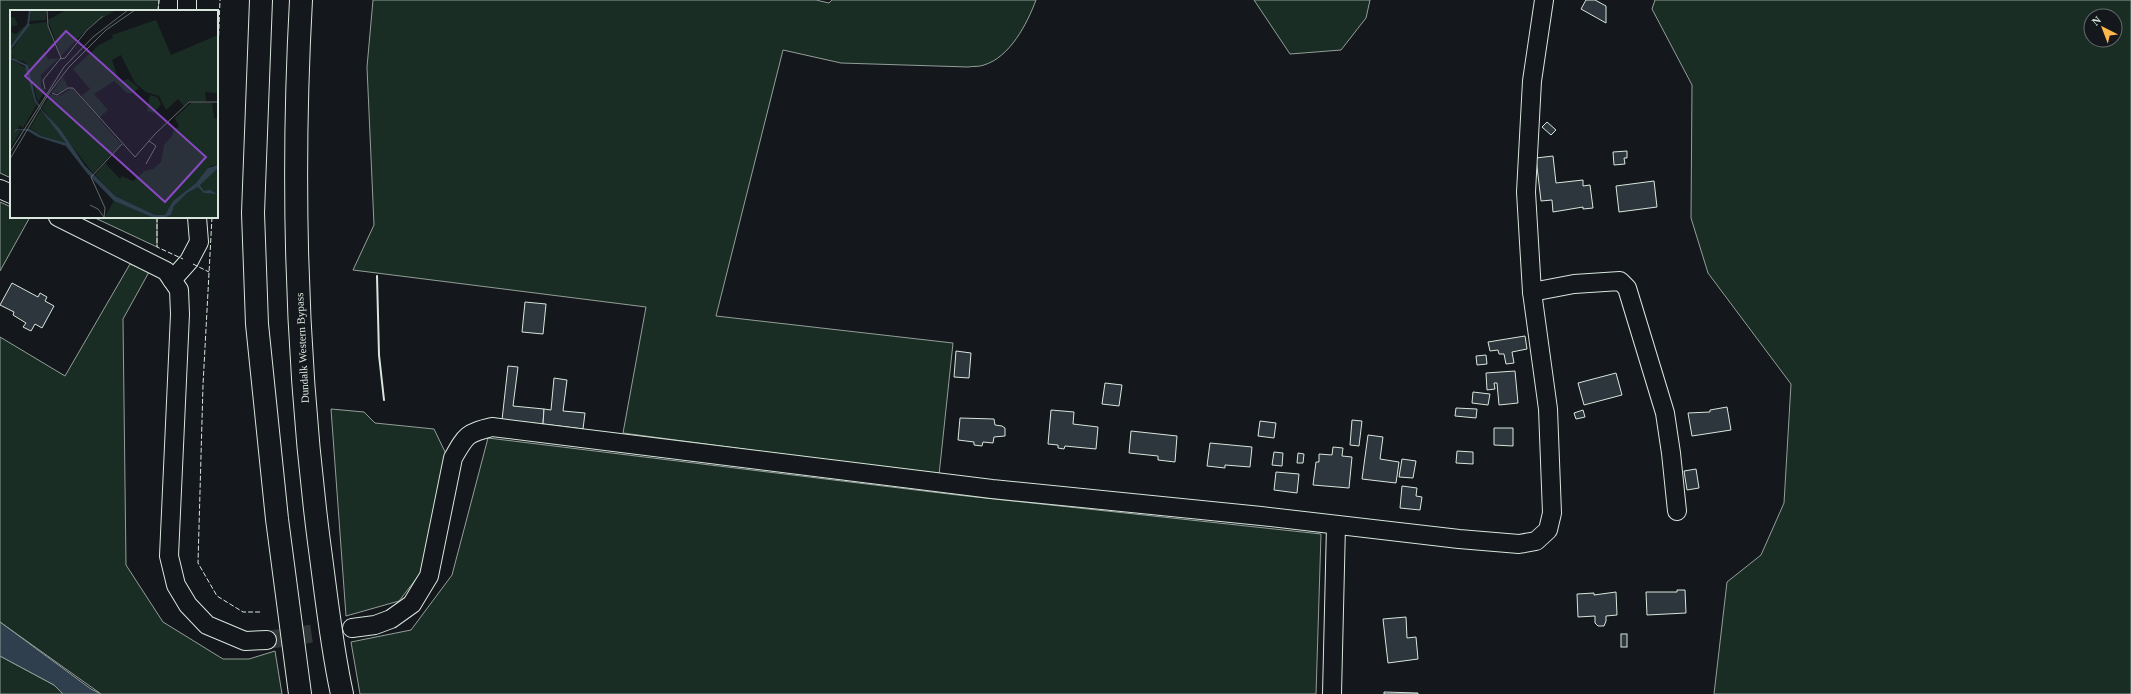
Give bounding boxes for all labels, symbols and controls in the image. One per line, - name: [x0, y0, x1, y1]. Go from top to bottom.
- north arrow: [2083, 8, 2123, 48]
- inset map: [10, 10, 218, 218]
- text: N: [2089, 13, 2103, 28]
- street label: Dundalk Western Bypass: [293, 292, 311, 404]

